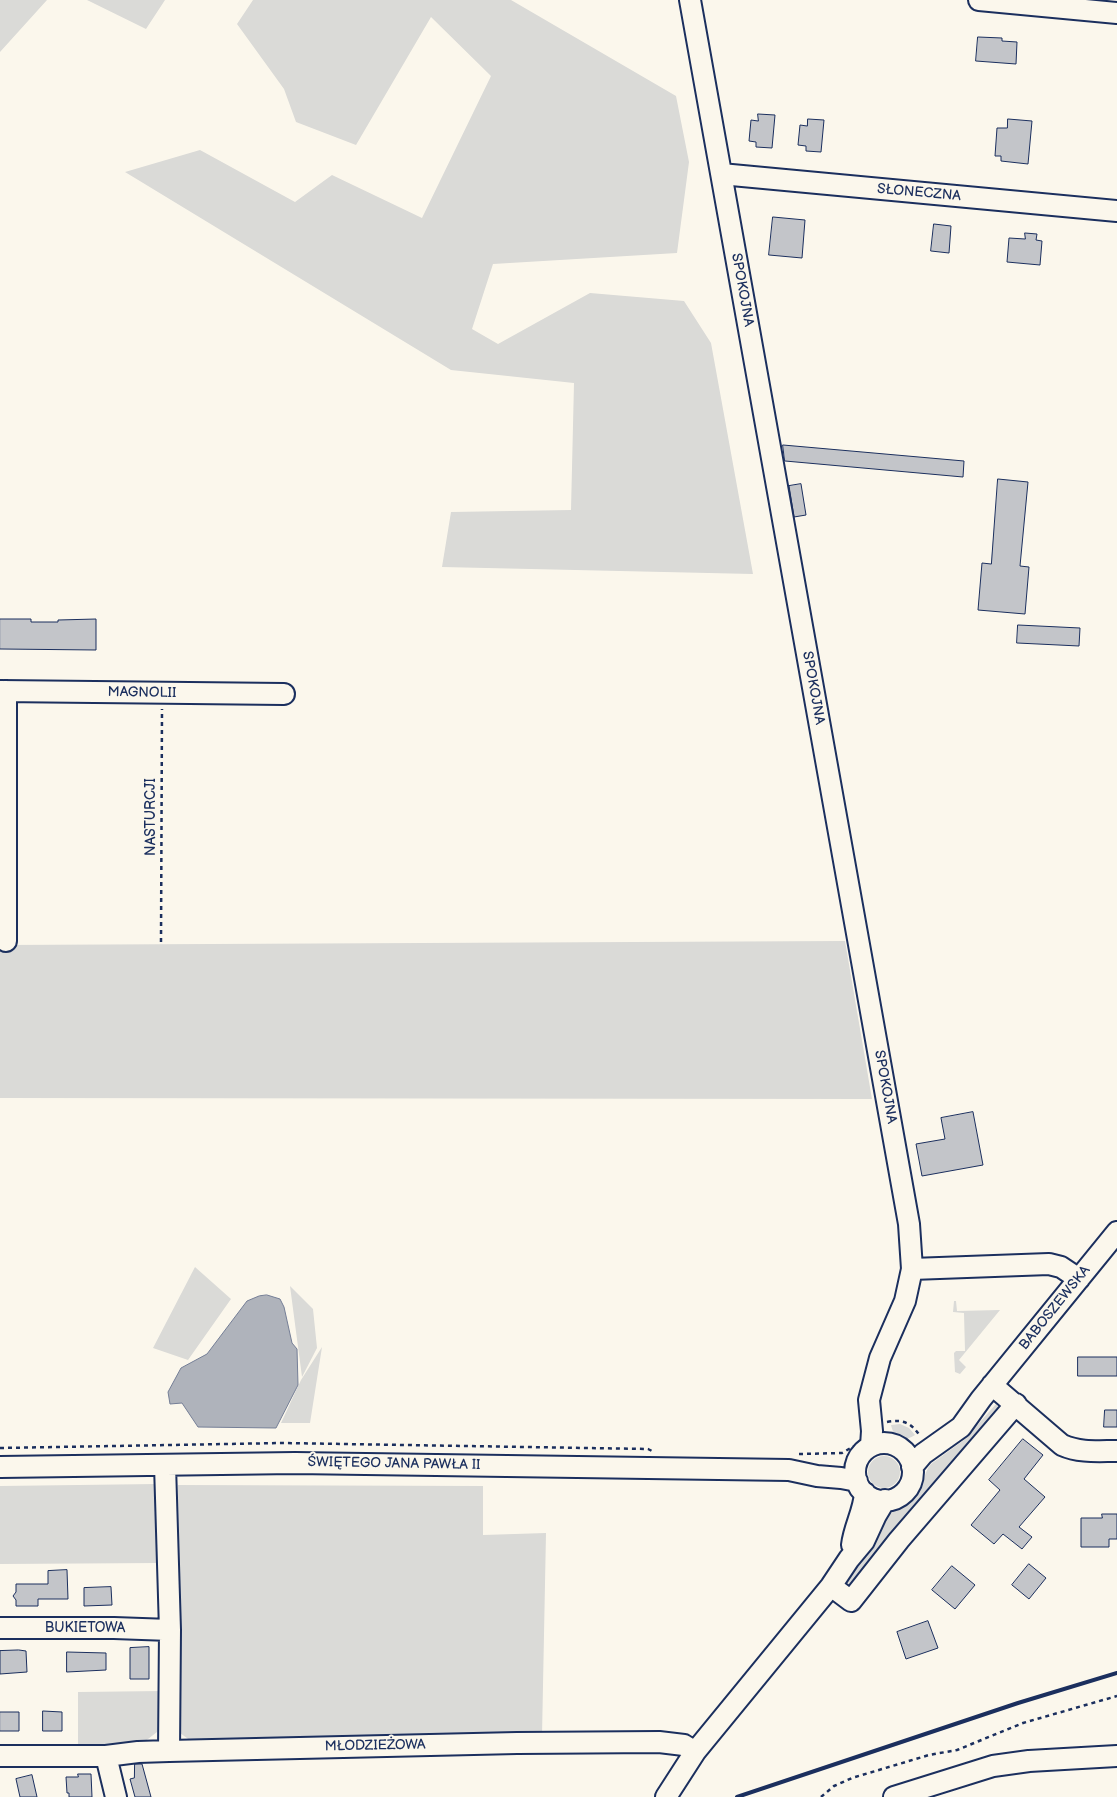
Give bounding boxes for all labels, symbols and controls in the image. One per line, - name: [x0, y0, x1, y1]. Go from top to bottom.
- street label: SŁONECZNA: [876, 181, 962, 205]
- street label: SPOKOJNA: [727, 252, 757, 328]
- street label: SPOKOJNA: [798, 650, 828, 726]
- street label: MAGNOLII: [108, 684, 176, 702]
- street label: NASTURCJI: [143, 778, 159, 856]
- street label: SPOKOJNA: [870, 1049, 900, 1125]
- street label: BABOSZEWSKA: [1016, 1263, 1094, 1353]
- street label: ŚWIĘTEGO JANA PAWŁA II: [307, 1454, 481, 1474]
- street label: BUKIETOWA: [45, 1620, 125, 1636]
- street label: MŁODZIEŻOWA: [324, 1737, 426, 1755]

